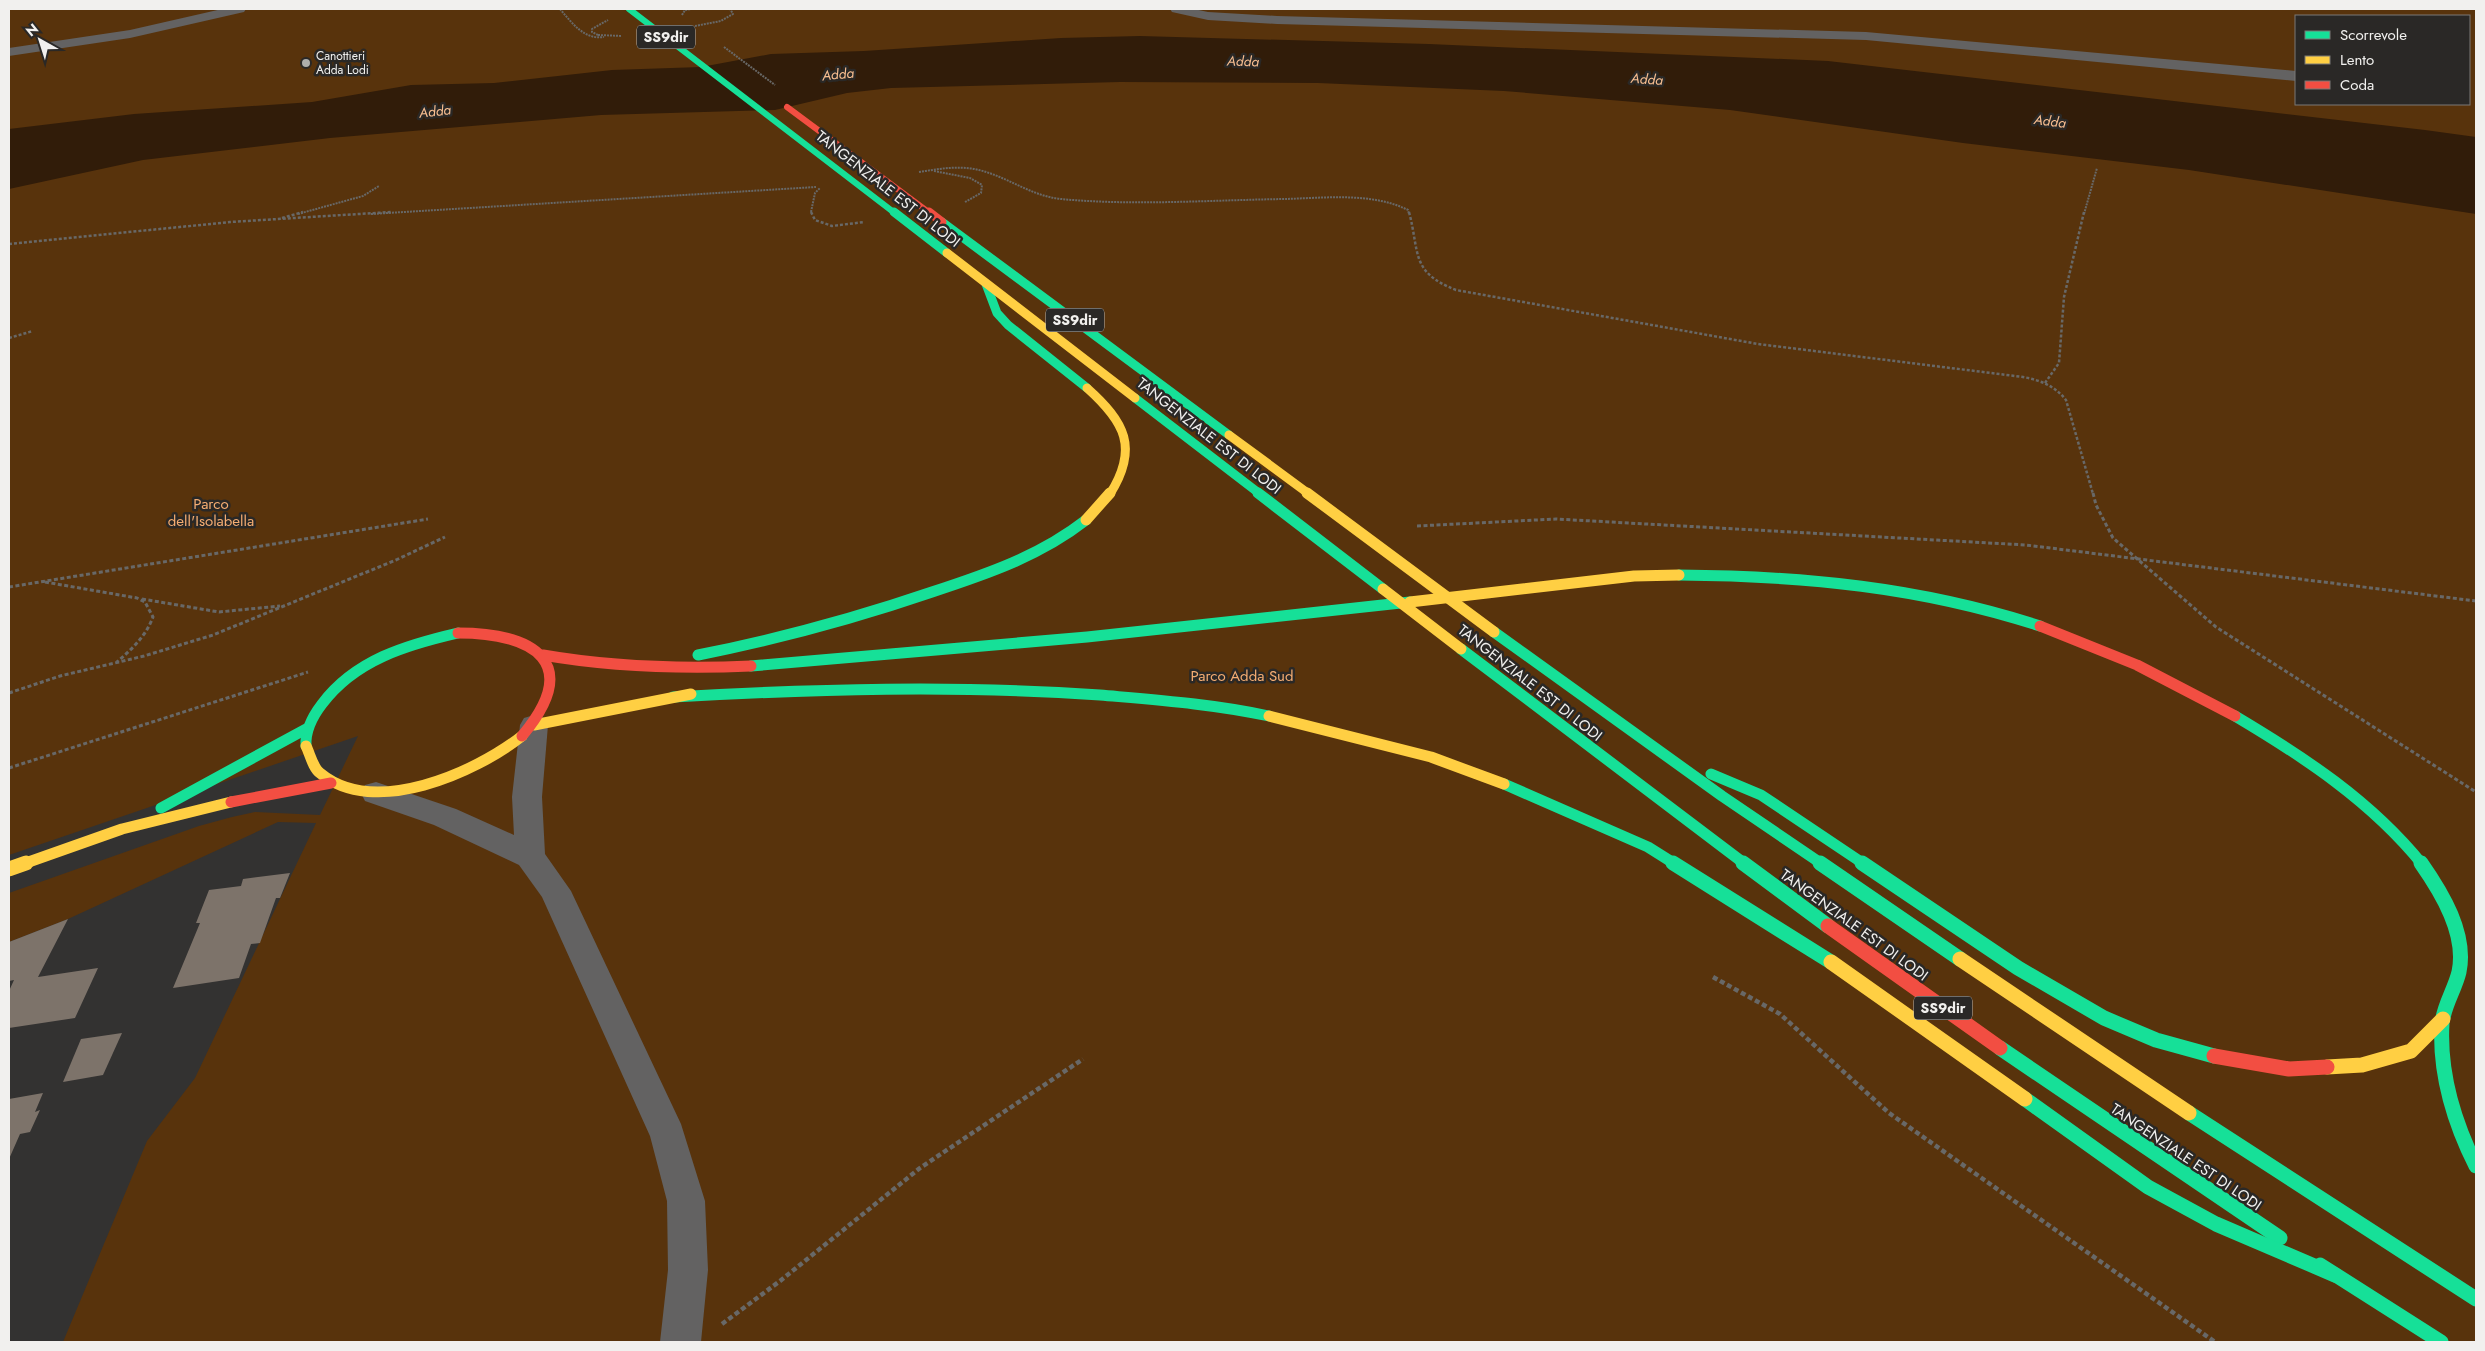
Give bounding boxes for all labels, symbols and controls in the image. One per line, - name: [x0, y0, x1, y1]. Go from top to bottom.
- north arrow: [15, 15, 65, 65]
- legend: [2295, 15, 2470, 105]
- text: N: [21, 19, 42, 41]
- text: Scorrevole: [2340, 24, 2407, 46]
- road number: SS9dir: [637, 26, 695, 48]
- place label: Canottieri Adda Lodi: [316, 47, 369, 79]
- text: Lento: [2340, 49, 2374, 71]
- water label: Adda: [1226, 50, 1260, 72]
- marker: Canottieri Adda Lodi: [300, 57, 312, 69]
- water label: Adda: [820, 63, 855, 85]
- water label: Adda: [1629, 68, 1664, 90]
- text: Coda: [2340, 74, 2374, 96]
- water label: Adda: [417, 99, 452, 123]
- water label: Adda: [2032, 109, 2067, 133]
- street label: TANGENZIALE EST DI LODI: [811, 126, 965, 252]
- road number: SS9dir: [1046, 308, 1104, 332]
- street label: TANGENZIALE EST DI LODI: [1132, 373, 1286, 499]
- park label: Parco dell'Isolabella: [168, 493, 254, 532]
- street label: TANGENZIALE EST DI LODI: [1453, 620, 1607, 746]
- park label: Parco Adda Sud: [1190, 665, 1294, 687]
- street label: TANGENZIALE EST DI LODI: [1775, 864, 1933, 986]
- road number: SS9dir: [1914, 996, 1972, 1020]
- street label: TANGENZIALE EST DI LODI: [2106, 1098, 2266, 1216]

